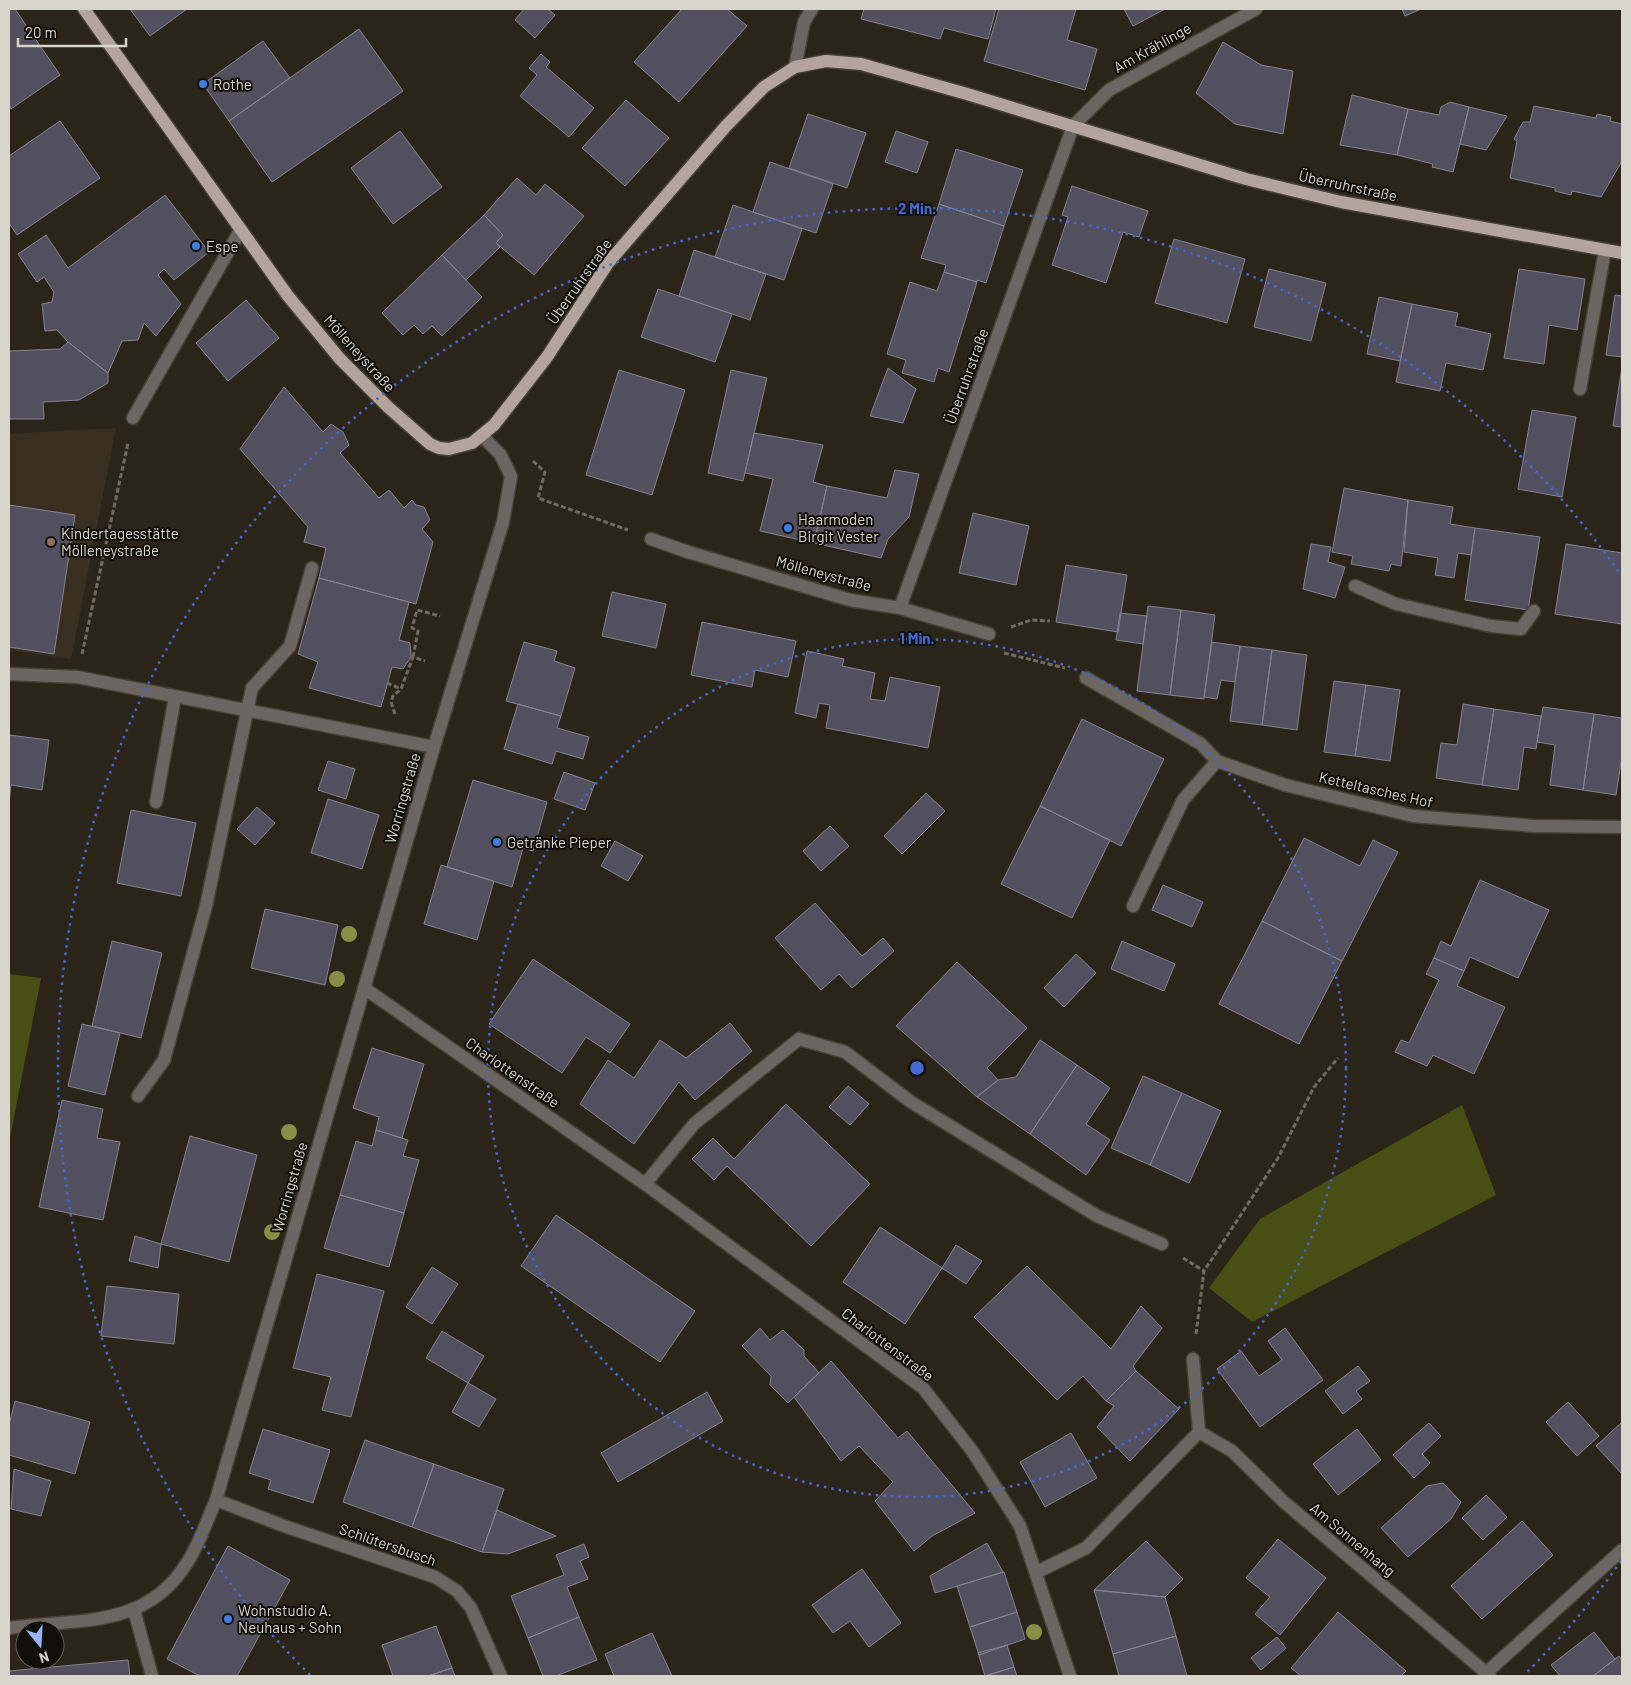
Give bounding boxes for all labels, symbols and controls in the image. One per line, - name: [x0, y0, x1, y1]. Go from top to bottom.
- scale bar: [18, 15, 125, 47]
- street label: Am Krählinge: [1110, 18, 1194, 76]
- text: 20 m: [25, 23, 57, 41]
- place label: Rothe: [213, 75, 252, 93]
- marker: Rothe: [197, 78, 209, 90]
- street label: Überruhrstraße: [1297, 166, 1399, 204]
- text: 2 Min.: [898, 199, 936, 217]
- street label: Überruhrstraße: [543, 235, 615, 327]
- place label: Espe: [206, 237, 238, 255]
- marker: Espe: [190, 240, 202, 252]
- street label: Mölleneystraße: [321, 311, 399, 395]
- street label: Überruhrstraße: [940, 326, 992, 426]
- place label: Haarmoden Birgit Vester: [798, 510, 879, 545]
- marker: Haarmoden Birgit Vester: [782, 522, 794, 534]
- place label: Kindertagesstätte Mölleneystraße: [61, 524, 179, 559]
- marker: Kindertagesstätte Mölleneystraße: [45, 536, 57, 548]
- street label: Mölleneystraße: [774, 552, 874, 594]
- text: 1 Min.: [900, 629, 935, 647]
- street label: Worringstraße: [380, 751, 424, 845]
- street label: Ketteltasches Hof: [1317, 767, 1435, 811]
- place label: Getränke Pieper: [507, 833, 612, 851]
- marker: Getränke Pieper: [491, 836, 503, 848]
- street label: Charlottenstraße: [462, 1033, 564, 1111]
- centre of rings: [908, 1059, 926, 1077]
- street label: Worringstraße: [267, 1140, 311, 1234]
- street label: Charlottenstraße: [838, 1303, 938, 1385]
- street label: Am Sonnenhang: [1307, 1498, 1399, 1580]
- street label: Schlütersbusch: [337, 1519, 439, 1569]
- place label: Wohnstudio A. Neuhaus + Sohn: [238, 1601, 342, 1636]
- marker: Wohnstudio A. Neuhaus + Sohn: [222, 1613, 234, 1625]
- north arrow: [15, 1620, 65, 1670]
- text: N: [37, 1648, 51, 1667]

